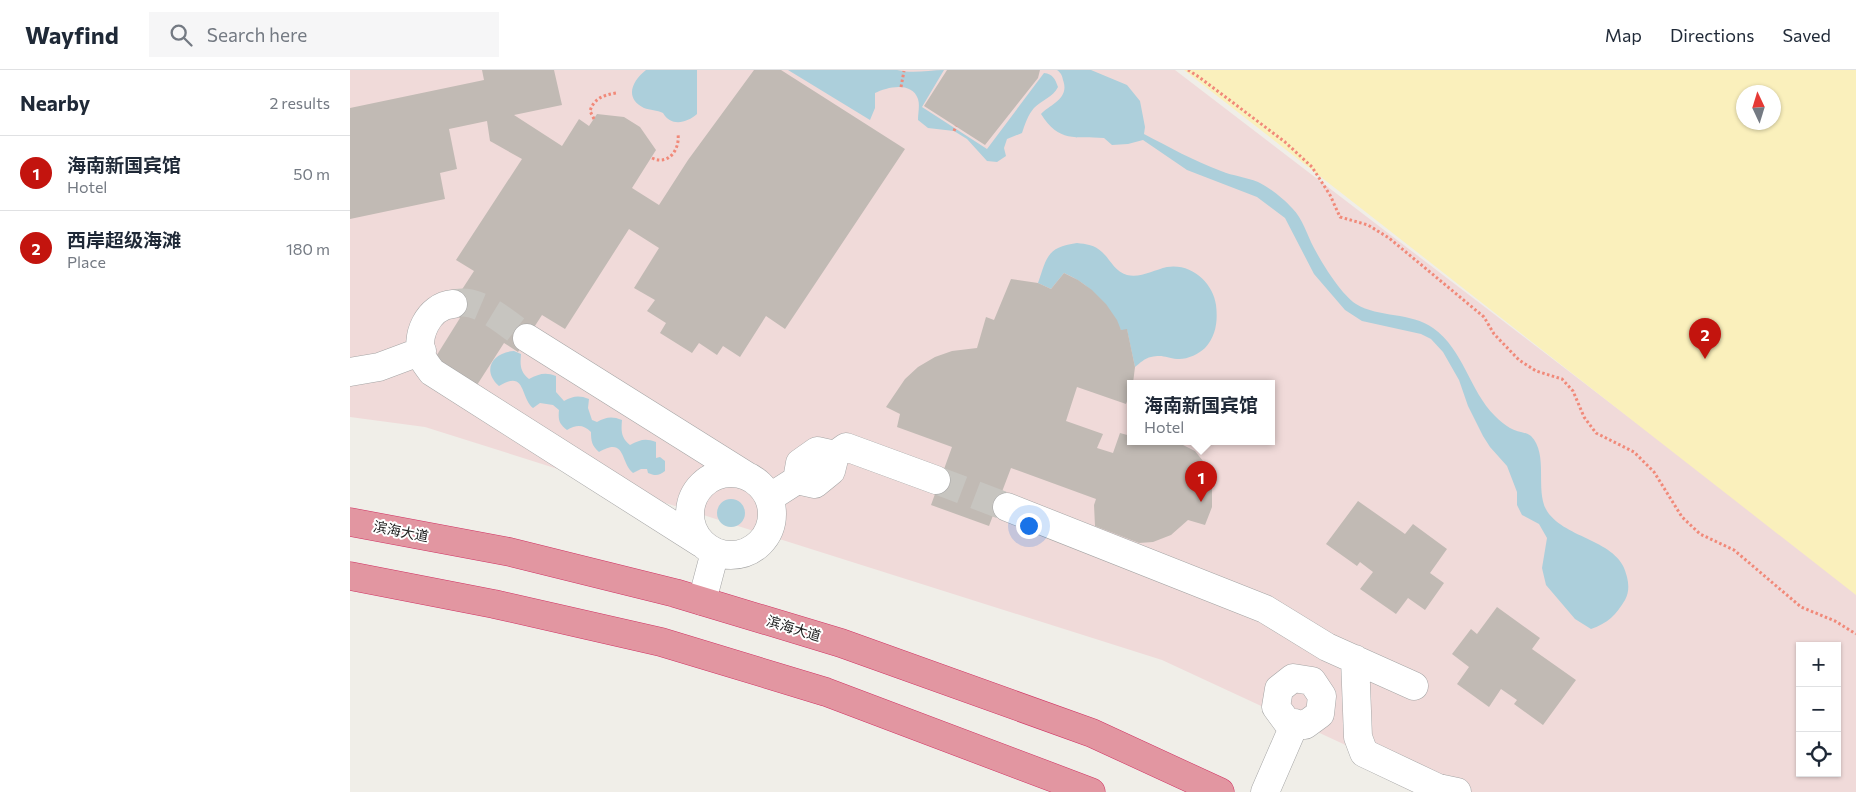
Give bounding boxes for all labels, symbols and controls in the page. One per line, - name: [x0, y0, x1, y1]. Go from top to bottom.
- search box: [149, 12, 499, 57]
- text: Wayfind: [25, 20, 119, 49]
- icon: search: [167, 21, 195, 49]
- text: Search here: [207, 23, 307, 46]
- text: Map: [1605, 24, 1642, 46]
- text: Directions: [1670, 24, 1754, 46]
- text: Saved: [1782, 24, 1831, 46]
- north arrow: [1736, 85, 1781, 130]
- text: Nearby: [20, 90, 90, 115]
- text: 2 results: [269, 93, 330, 112]
- text: 海南新国宾馆: [67, 153, 181, 176]
- text: 1: [32, 164, 40, 183]
- text: 50 m: [293, 164, 330, 183]
- text: Hotel: [67, 177, 107, 196]
- text: 西岸超级海滩: [67, 228, 181, 251]
- text: 2: [31, 239, 41, 258]
- text: 180 m: [286, 239, 330, 258]
- text: Place: [67, 252, 106, 271]
- pin: 2: [1689, 318, 1721, 359]
- popup: [1127, 380, 1275, 445]
- text: 海南新国宾馆: [1144, 393, 1258, 416]
- text: Hotel: [1144, 417, 1184, 436]
- pin: 1: [1185, 461, 1217, 502]
- your location: [1016, 513, 1042, 539]
- street label: 滨海大道: [372, 517, 430, 545]
- street label: 滨海大道: [765, 612, 823, 644]
- map controls: [1796, 642, 1841, 777]
- button: +: [1796, 642, 1841, 687]
- button: −: [1796, 687, 1841, 732]
- button: locate: [1796, 732, 1841, 777]

